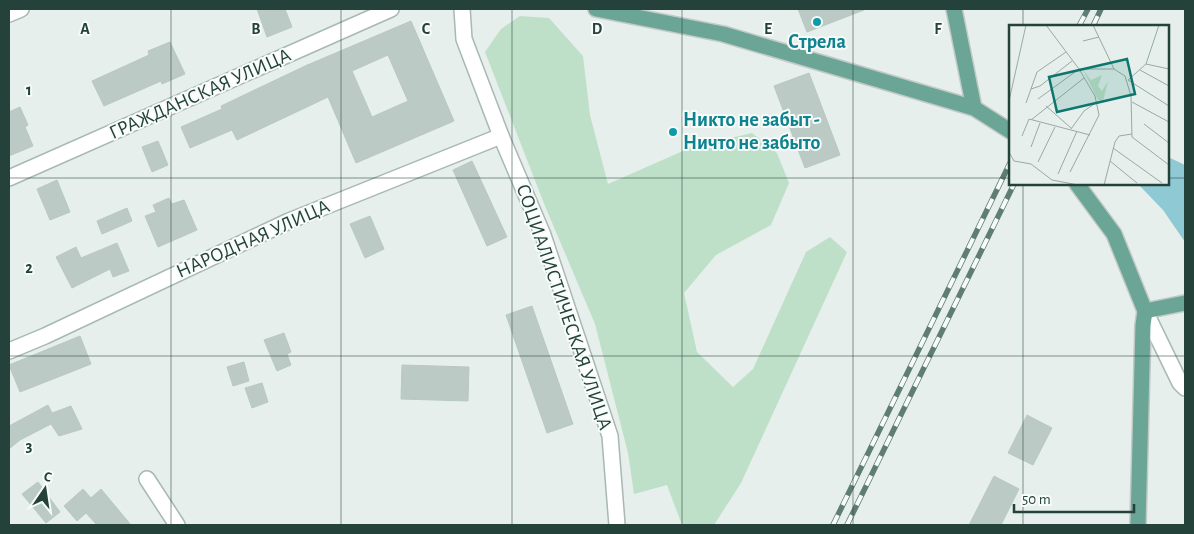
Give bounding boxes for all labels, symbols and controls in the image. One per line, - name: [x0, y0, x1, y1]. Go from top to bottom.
- marker: Стрела: [811, 16, 823, 28]
- text: A: [80, 21, 90, 37]
- text: B: [251, 21, 261, 37]
- text: C: [422, 21, 431, 37]
- text: D: [592, 21, 603, 37]
- text: E: [764, 21, 772, 37]
- text: F: [934, 21, 942, 37]
- inset map: [1009, 25, 1169, 185]
- place label: Стрела: [788, 32, 846, 52]
- street label: ГРАЖДАНСКАЯ УЛИЦА: [106, 45, 294, 143]
- text: 1: [26, 82, 32, 98]
- place label: Никто не забыт - Ничто не забыто: [683, 110, 821, 153]
- marker: Никто не забыт - Ничто не забыто: [667, 126, 679, 138]
- street label: СОЦИАЛИСТИЧЕСКАЯ УЛИЦА: [512, 182, 616, 433]
- street label: НАРОДНАЯ УЛИЦА: [173, 196, 333, 282]
- text: 2: [25, 260, 33, 276]
- text: 3: [26, 438, 33, 454]
- north arrow: [20, 464, 70, 514]
- text: С: [42, 470, 53, 485]
- scale bar: [1014, 482, 1134, 514]
- text: 50 m: [1022, 492, 1051, 507]

